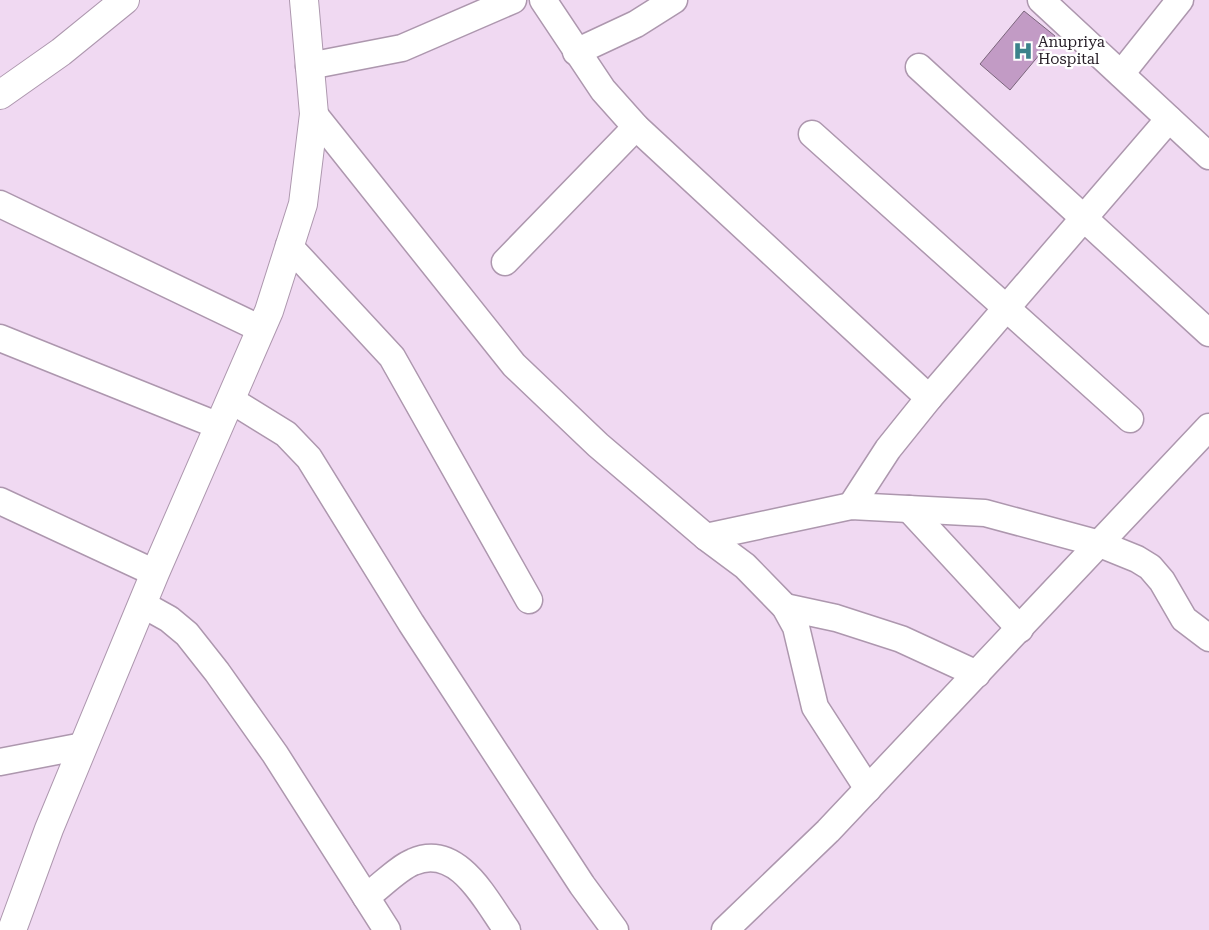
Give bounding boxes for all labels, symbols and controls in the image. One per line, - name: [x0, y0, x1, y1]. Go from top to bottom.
- place label: Anupriya Hospital: [1038, 33, 1105, 68]
- hospital icon: Anupriya Hospital: [1012, 40, 1034, 62]

